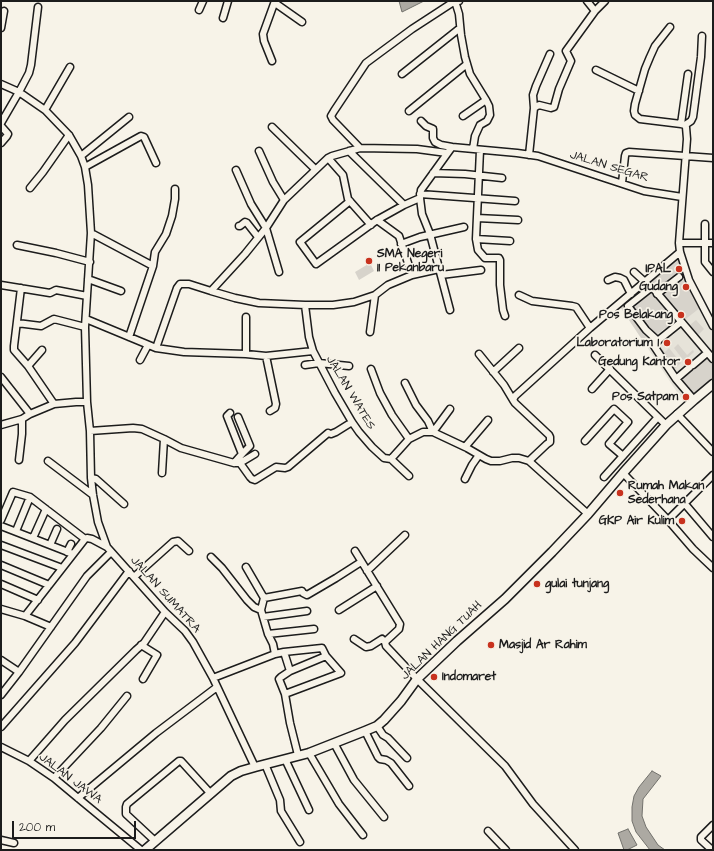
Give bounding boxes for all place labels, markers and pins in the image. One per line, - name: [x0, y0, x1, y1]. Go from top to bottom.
- place label: SMA Negeri 11 Pekanbaru: [377, 247, 444, 275]
- marker: SMA Negeri 11 Pekanbaru: [364, 256, 374, 266]
- place label: IPAL: [646, 262, 671, 276]
- marker: IPAL: [674, 264, 684, 274]
- place label: Gudang: [639, 280, 678, 294]
- marker: Gudang: [681, 282, 691, 292]
- place label: Pos Belakang: [599, 308, 673, 322]
- marker: Pos Belakang: [676, 310, 686, 320]
- place label: Laboratorium 1: [577, 336, 659, 350]
- marker: Laboratorium 1: [662, 338, 672, 348]
- place label: Gedung Kantor: [598, 355, 680, 369]
- marker: Gedung Kantor: [683, 357, 693, 367]
- place label: Pos Satpam: [612, 390, 678, 404]
- marker: Pos Satpam: [681, 392, 691, 402]
- place label: Rumah Makan Sederhana: [628, 479, 704, 507]
- marker: Rumah Makan Sederhana: [615, 488, 625, 498]
- place label: GKP Air Kulim: [599, 514, 674, 528]
- marker: GKP Air Kulim: [677, 516, 687, 526]
- place label: gulai tunjang: [545, 577, 609, 591]
- marker: gulai tunjang: [532, 579, 542, 589]
- place label: Masjid Ar Rahim: [499, 638, 587, 652]
- marker: Masjid Ar Rahim: [486, 640, 496, 650]
- place label: Indomaret: [442, 670, 496, 684]
- marker: Indomaret: [429, 672, 439, 682]

